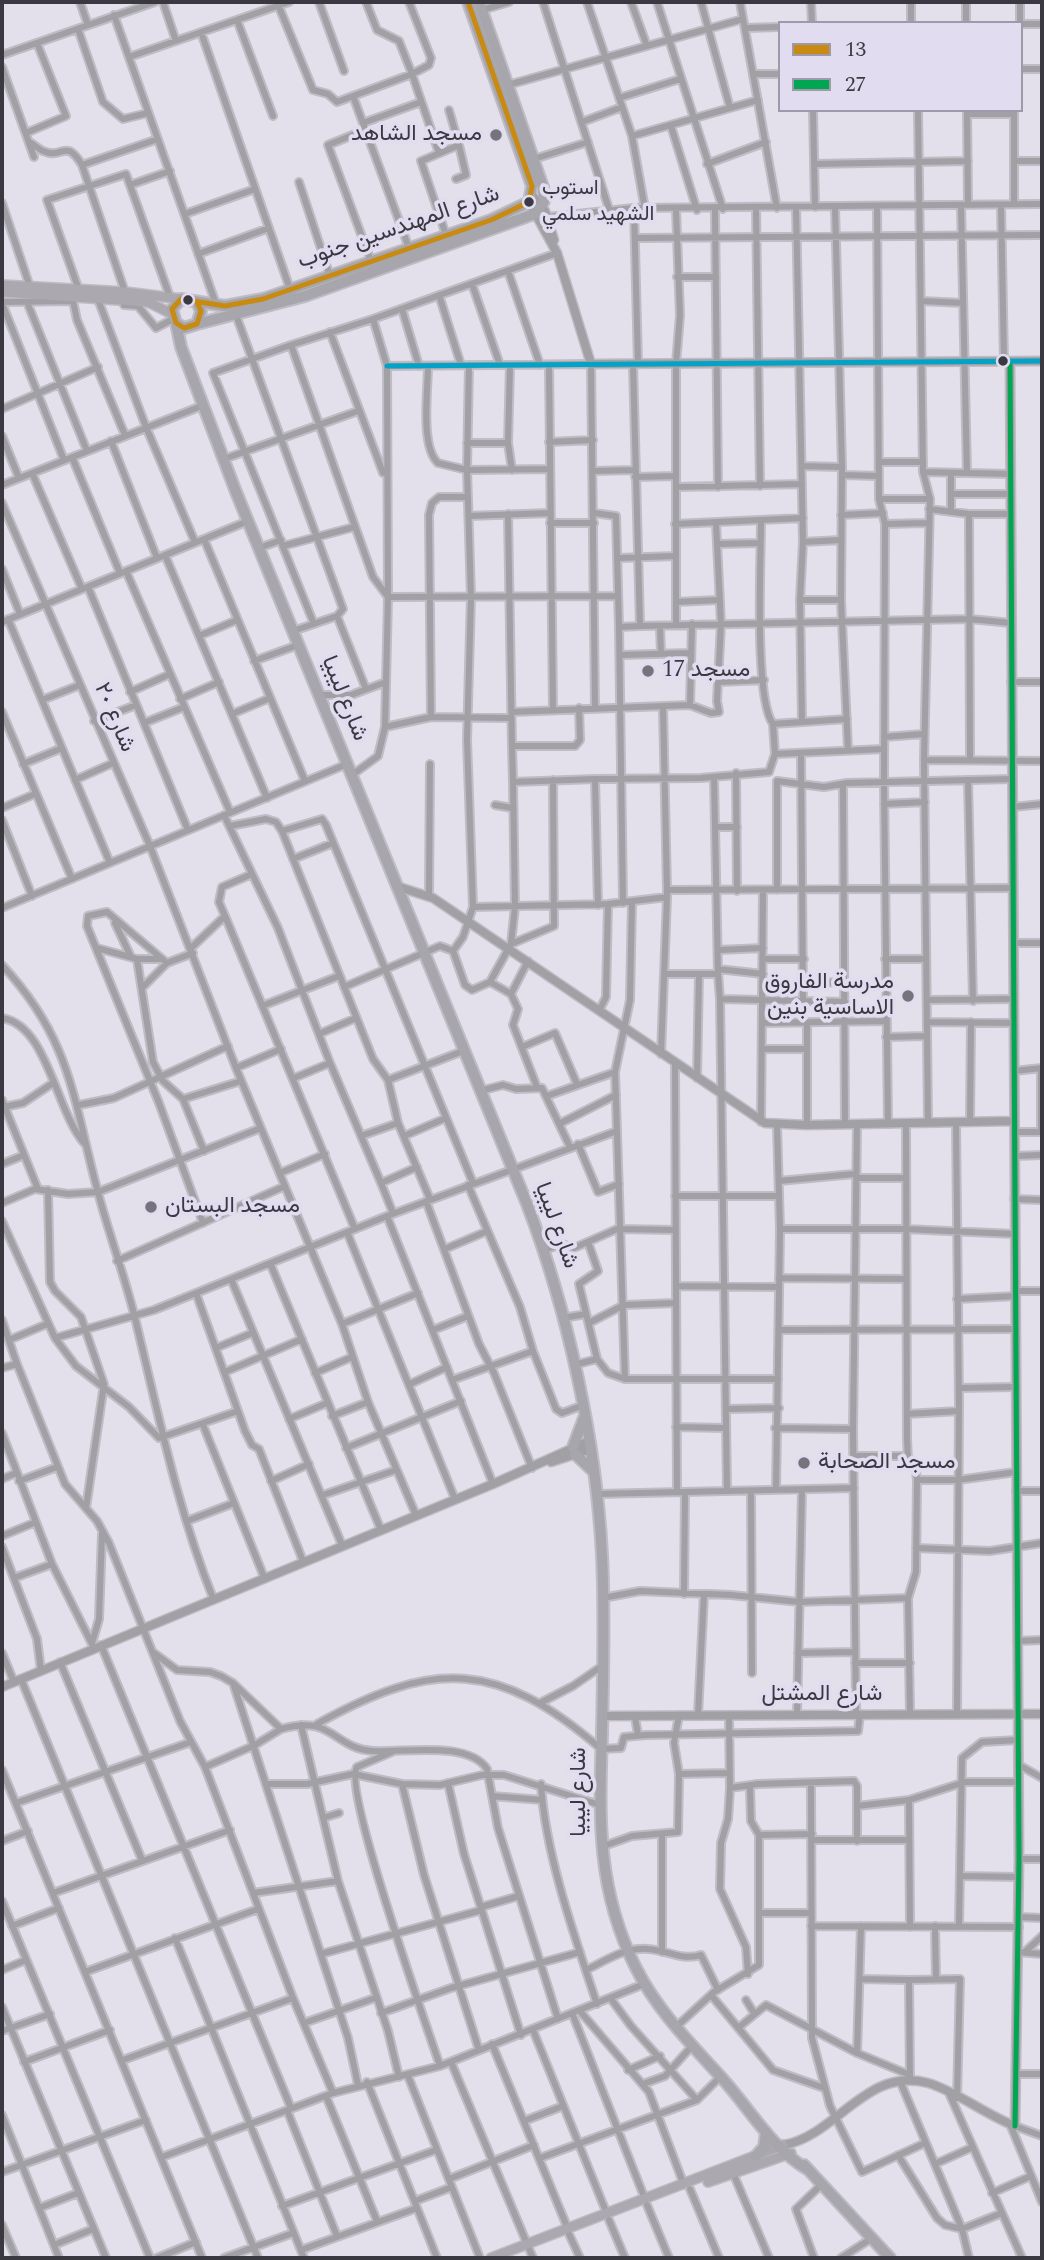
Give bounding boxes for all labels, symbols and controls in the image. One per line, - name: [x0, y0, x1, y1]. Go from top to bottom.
- legend: [778, 21, 1023, 112]
- text: 13: [845, 34, 866, 66]
- text: 27: [845, 69, 866, 101]
- place label: مسجد الشاهد: [351, 121, 482, 149]
- marker: مسجد الشاهد: [488, 127, 504, 143]
- place label: استوب الشهيد سلمي: [542, 177, 654, 227]
- street label: شارع المهندسين جنوب: [294, 181, 504, 277]
- marker: استوب الشهيد سلمي: [522, 195, 536, 209]
- unlabelled marker: [181, 293, 195, 307]
- unlabelled marker: [996, 354, 1010, 368]
- street label: شارع ليبيا: [313, 652, 373, 746]
- place label: مسجد 17: [662, 657, 750, 685]
- marker: مسجد 17: [640, 663, 656, 679]
- street label: شارع ٢٠: [86, 679, 140, 757]
- place label: مدرسة الفاروق الاساسية بنين: [765, 969, 894, 1023]
- marker: مدرسة الفاروق الاساسية بنين: [900, 988, 916, 1004]
- street label: شارع ليبيا: [527, 1179, 583, 1273]
- place label: مسجد البستان: [165, 1193, 300, 1221]
- marker: مسجد البستان: [143, 1199, 159, 1215]
- place label: مسجد الصحابة: [818, 1449, 955, 1477]
- marker: مسجد الصحابة: [796, 1455, 812, 1471]
- street label: شارع المشتل: [762, 1681, 882, 1709]
- street label: شارع ليبيا: [566, 1747, 594, 1837]

